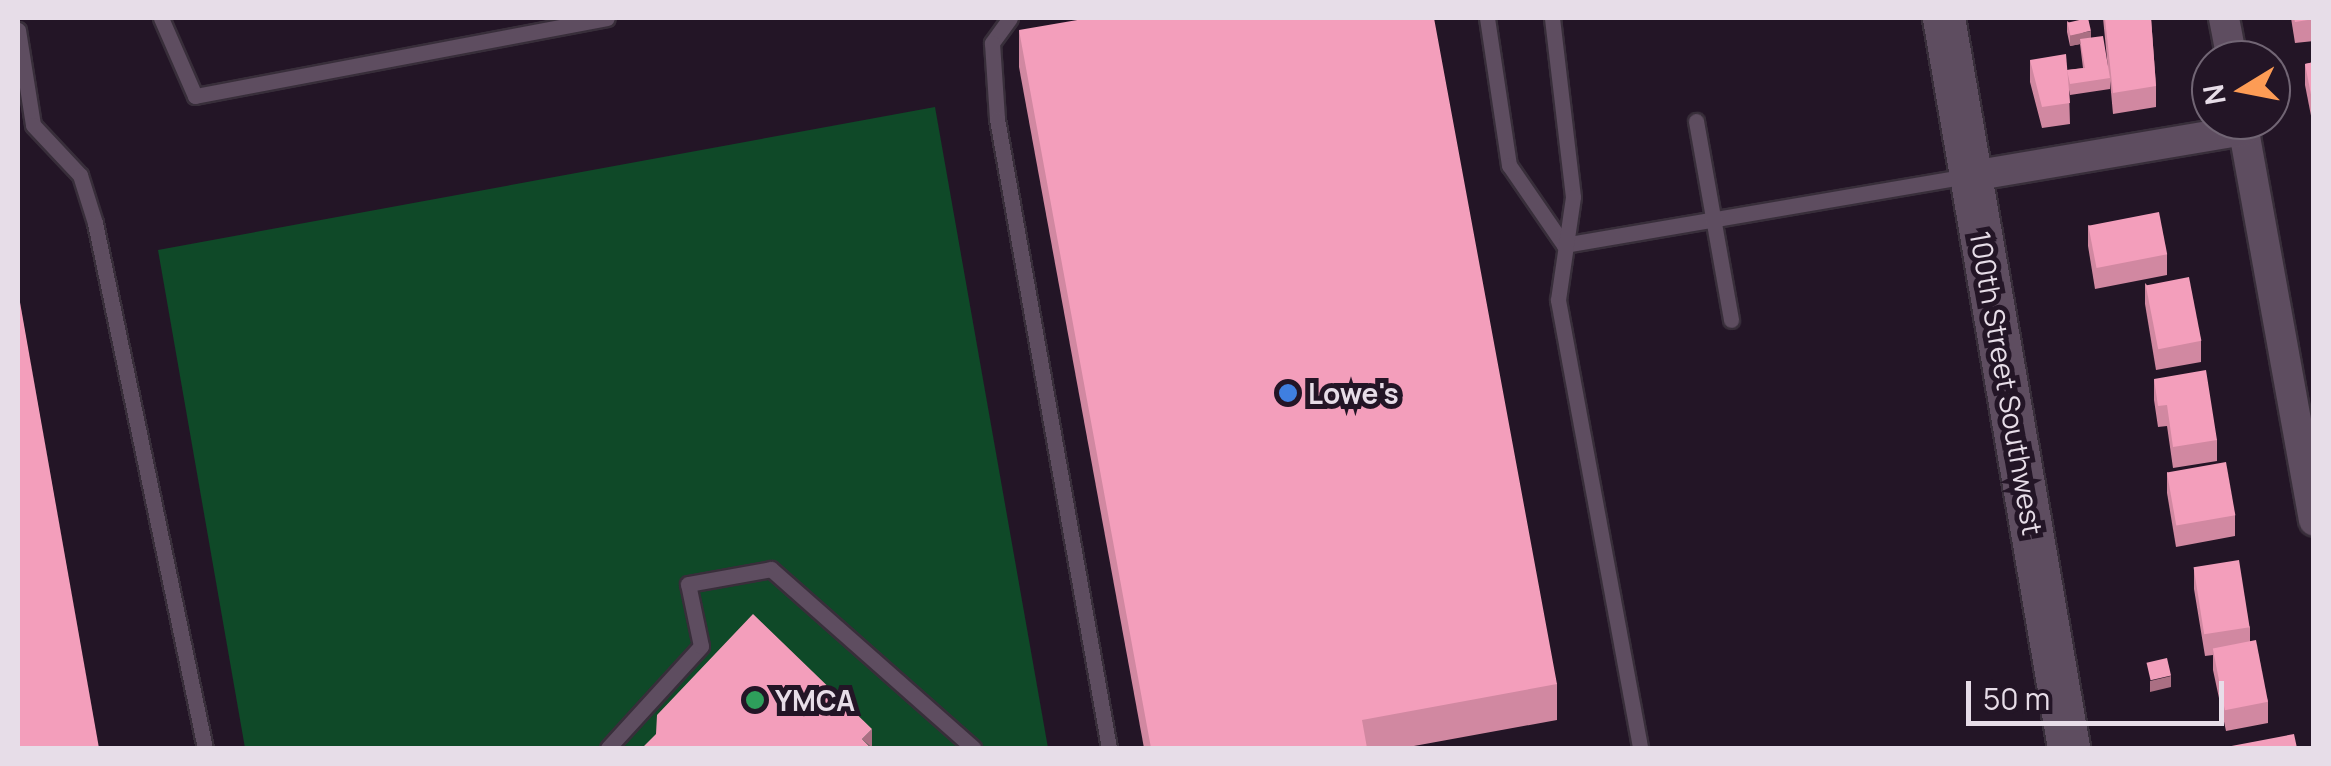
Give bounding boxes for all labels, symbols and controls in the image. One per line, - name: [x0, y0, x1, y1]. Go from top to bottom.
- north arrow: [2191, 40, 2291, 140]
- text: N: [2193, 82, 2234, 108]
- street label: 100th Street Southwest: [1964, 228, 2050, 538]
- place label: Lowe's: [1308, 376, 1399, 410]
- marker: Lowe's: [1277, 382, 1299, 404]
- scale bar: [1971, 661, 2228, 723]
- text: 50 m: [1983, 678, 2050, 719]
- place label: YMCA: [775, 683, 855, 717]
- marker: YMCA: [744, 689, 766, 711]

